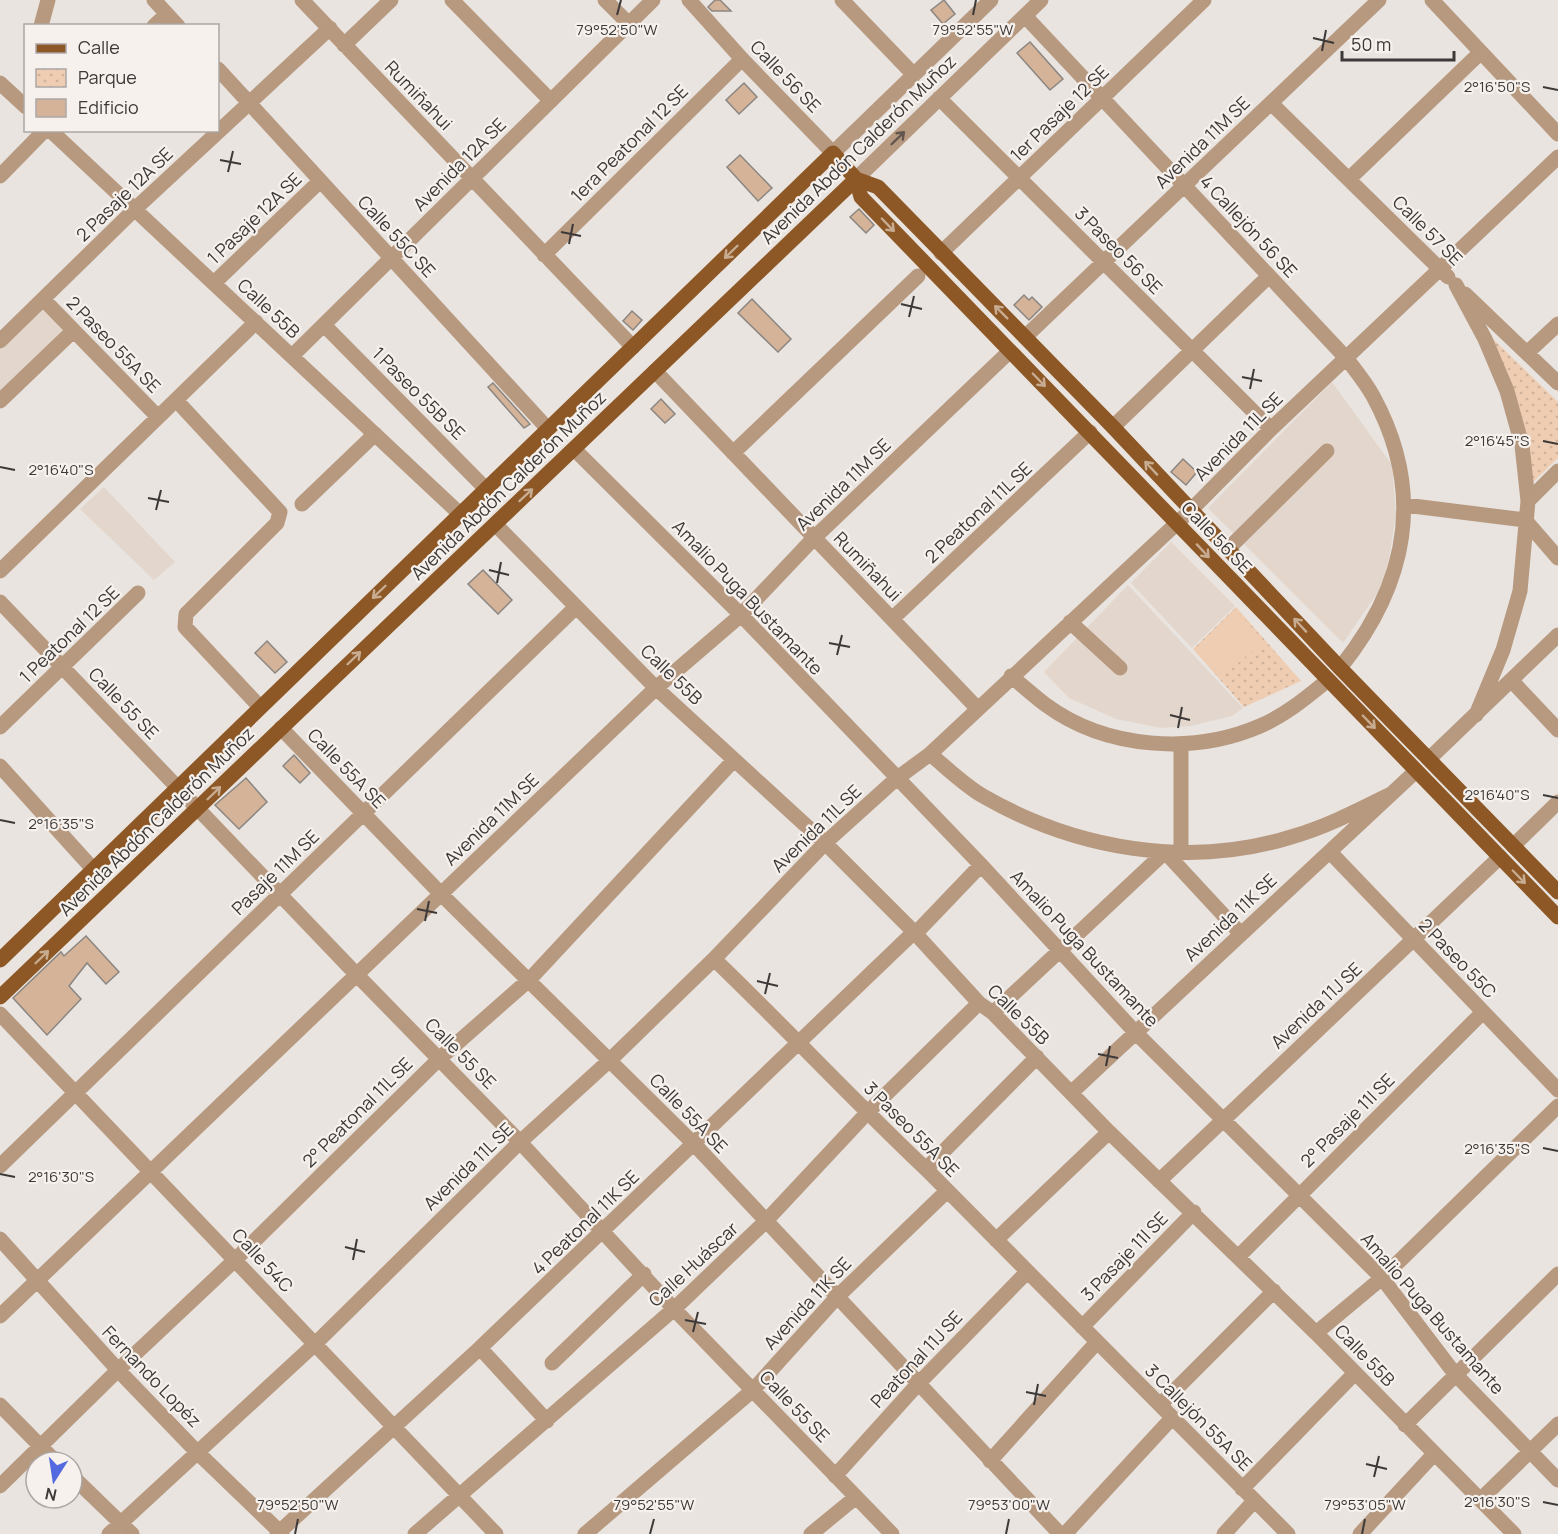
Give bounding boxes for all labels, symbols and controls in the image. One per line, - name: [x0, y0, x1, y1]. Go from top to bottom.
- text: 79°52'50"W: [576, 19, 658, 40]
- text: 79°52'55"W: [933, 19, 1013, 40]
- legend: [24, 24, 219, 132]
- scale bar: [1342, 24, 1454, 62]
- text: 50 m: [1351, 32, 1391, 56]
- text: Calle: [78, 35, 120, 59]
- street label: Calle 56 SE: [745, 35, 827, 117]
- street label: Avenida Abdón Calderón Muñoz: [755, 49, 961, 249]
- street label: Rumiñahui: [380, 55, 458, 135]
- street label: 1er Pasaje 12 SE: [1004, 60, 1114, 166]
- text: Parque: [78, 65, 137, 89]
- text: 2°16'50"S: [1464, 76, 1530, 97]
- street label: 1era Peatonal 12 SE: [565, 79, 693, 207]
- street label: Avenida 11M SE: [1149, 91, 1255, 193]
- text: Edificio: [78, 95, 139, 119]
- street label: Avenida 12A SE: [407, 112, 511, 216]
- one-way arrow: [890, 131, 905, 145]
- street label: 2 Pasaje 12A SE: [70, 142, 178, 246]
- street label: 1 Pasaje 12A SE: [202, 167, 306, 269]
- street label: 4 Callejón 56 SE: [1195, 170, 1303, 282]
- street label: Calle 55C SE: [353, 190, 441, 282]
- street label: Calle 57 SE: [1388, 190, 1468, 270]
- street label: 3 Paseo 56 SE: [1070, 201, 1168, 299]
- one-way arrow: [881, 218, 896, 233]
- one-way arrow: [723, 245, 738, 259]
- street label: Calle 55B: [233, 273, 305, 343]
- street label: 2 Paseo 55A SE: [62, 290, 166, 398]
- one-way arrow: [993, 305, 1008, 320]
- street label: 1 Paseo 55B SE: [367, 341, 471, 445]
- one-way arrow: [1031, 373, 1046, 388]
- street label: Avenida Abdón Calderón Muñoz: [405, 385, 611, 585]
- street label: Avenida 11L SE: [1188, 386, 1288, 486]
- text: 2°16'45"S: [1465, 430, 1529, 451]
- street label: Avenida 11M SE: [790, 433, 896, 535]
- street label: 2 Peatonal 11L SE: [919, 456, 1037, 568]
- text: 2°16'40"S: [29, 459, 93, 480]
- one-way arrow: [1144, 460, 1158, 475]
- one-way arrow: [518, 488, 533, 502]
- street label: Calle 56 SE: [1176, 496, 1258, 578]
- street label: Amalio Puga Bustamante: [668, 514, 828, 680]
- street label: Rumiñahui: [829, 526, 907, 606]
- one-way arrow: [1196, 543, 1210, 558]
- street label: 1 Peatonal 12 SE: [14, 580, 124, 688]
- one-way arrow: [372, 585, 387, 599]
- one-way arrow: [1293, 618, 1307, 633]
- street label: Calle 55B: [636, 639, 708, 709]
- one-way arrow: [347, 651, 362, 665]
- street label: Calle 55 SE: [84, 662, 164, 744]
- one-way arrow: [1361, 715, 1376, 730]
- street label: Avenida Abdón Calderón Muñoz: [53, 721, 259, 921]
- street label: Calle 55A SE: [303, 723, 391, 813]
- street label: Avenida 11M SE: [438, 768, 544, 870]
- street label: Avenida 11L SE: [766, 779, 866, 877]
- text: 2°16'40"S: [1465, 784, 1529, 805]
- one-way arrow: [206, 786, 221, 800]
- text: 2°16'35"S: [28, 813, 94, 834]
- street label: Pasaje 11M SE: [226, 824, 324, 920]
- street label: Amalio Puga Bustamante: [1006, 864, 1164, 1032]
- street label: Avenida 11K SE: [1179, 868, 1281, 966]
- one-way arrow: [1512, 869, 1526, 884]
- street label: 2 Paseo 55C: [1414, 913, 1502, 1003]
- one-way arrow: [35, 949, 50, 964]
- street label: Avenida 11J SE: [1265, 957, 1367, 1053]
- street label: Calle 55B: [983, 979, 1055, 1049]
- street label: Calle 55 SE: [420, 1012, 502, 1094]
- street label: 2° Peatonal 11L SE: [297, 1052, 417, 1172]
- street label: Calle 55A SE: [645, 1068, 733, 1158]
- street label: 2° Pasaje 11I SE: [1295, 1068, 1399, 1172]
- street label: 3 Paseo 55A SE: [859, 1076, 965, 1182]
- street label: Avenida 11L SE: [418, 1117, 518, 1215]
- text: 2°16'35"S: [1464, 1138, 1530, 1159]
- street label: 4 Peatonal 11K SE: [526, 1165, 644, 1279]
- text: 2°16'30"S: [28, 1166, 94, 1187]
- street label: 3 Pasaje 11I SE: [1075, 1206, 1173, 1306]
- street label: Calle Huáscar: [643, 1216, 743, 1312]
- street label: Calle 54C: [227, 1223, 299, 1297]
- street label: Amalio Puga Bustamante: [1356, 1227, 1510, 1399]
- street label: Avenida 11K SE: [758, 1252, 856, 1354]
- street label: Peatonal 11J SE: [865, 1305, 967, 1413]
- street label: Calle 55B: [1330, 1319, 1400, 1391]
- street label: Fernando Lopéz: [97, 1320, 207, 1432]
- street label: 3 Callejón 55A SE: [1140, 1358, 1258, 1476]
- street label: Calle 55 SE: [755, 1365, 835, 1447]
- north arrow: [24, 1450, 84, 1510]
- text: N: [43, 1483, 59, 1507]
- text: 2°16'30"S: [1464, 1491, 1530, 1512]
- text: 79°52'50"W: [257, 1494, 339, 1515]
- text: 79°52'55"W: [614, 1494, 694, 1515]
- text: 79°53'00"W: [968, 1494, 1050, 1515]
- text: 79°53'05"W: [1324, 1494, 1406, 1515]

